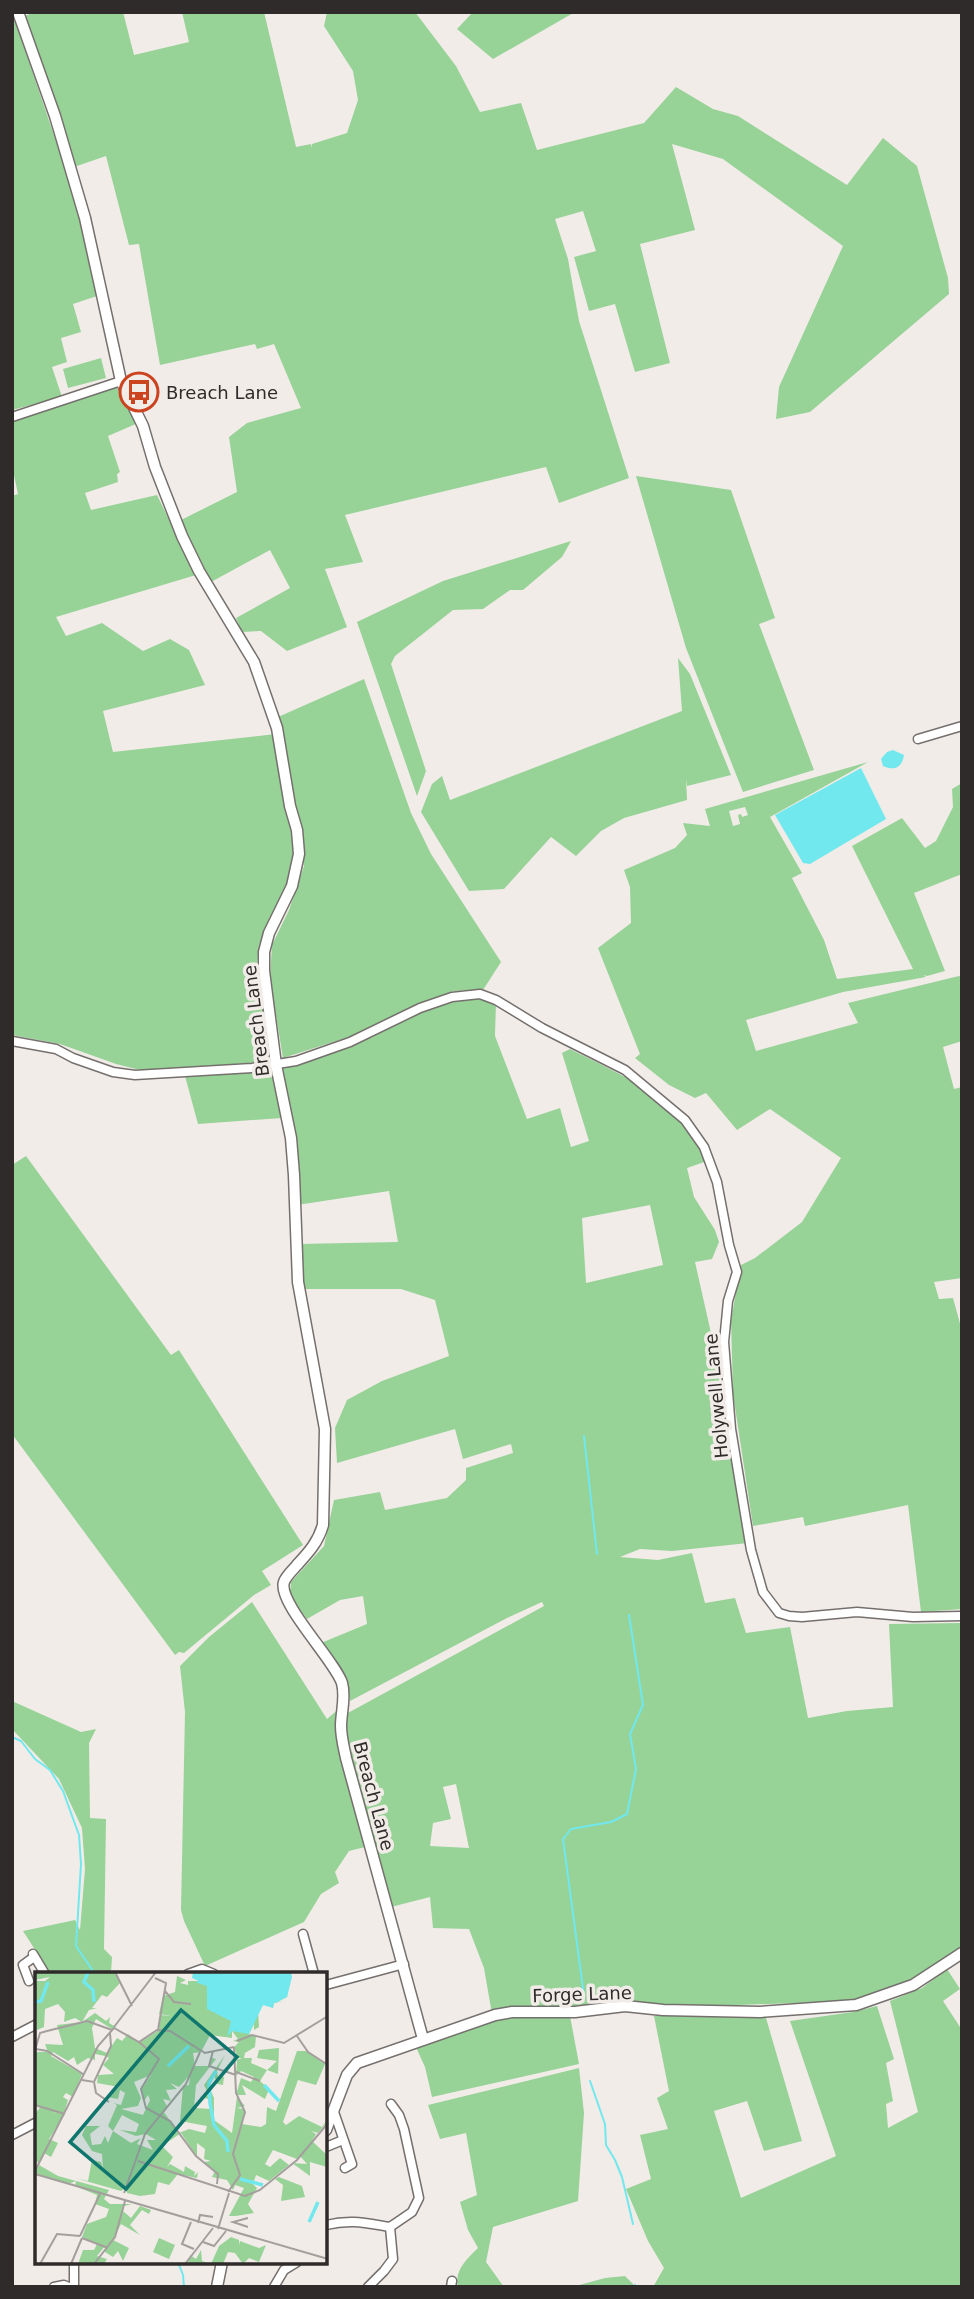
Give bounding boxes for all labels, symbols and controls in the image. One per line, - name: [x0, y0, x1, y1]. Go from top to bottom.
- bus stop icon: Breach Lane: [118, 371, 160, 413]
- place label: Breach Lane: [166, 382, 278, 403]
- street label: Breach Lane: [239, 964, 273, 1078]
- street label: Holywell Lane: [700, 1333, 732, 1459]
- street label: Breach Lane: [349, 1739, 399, 1853]
- inset map: [35, 1972, 327, 2264]
- street label: Forge Lane: [532, 1982, 632, 2006]

